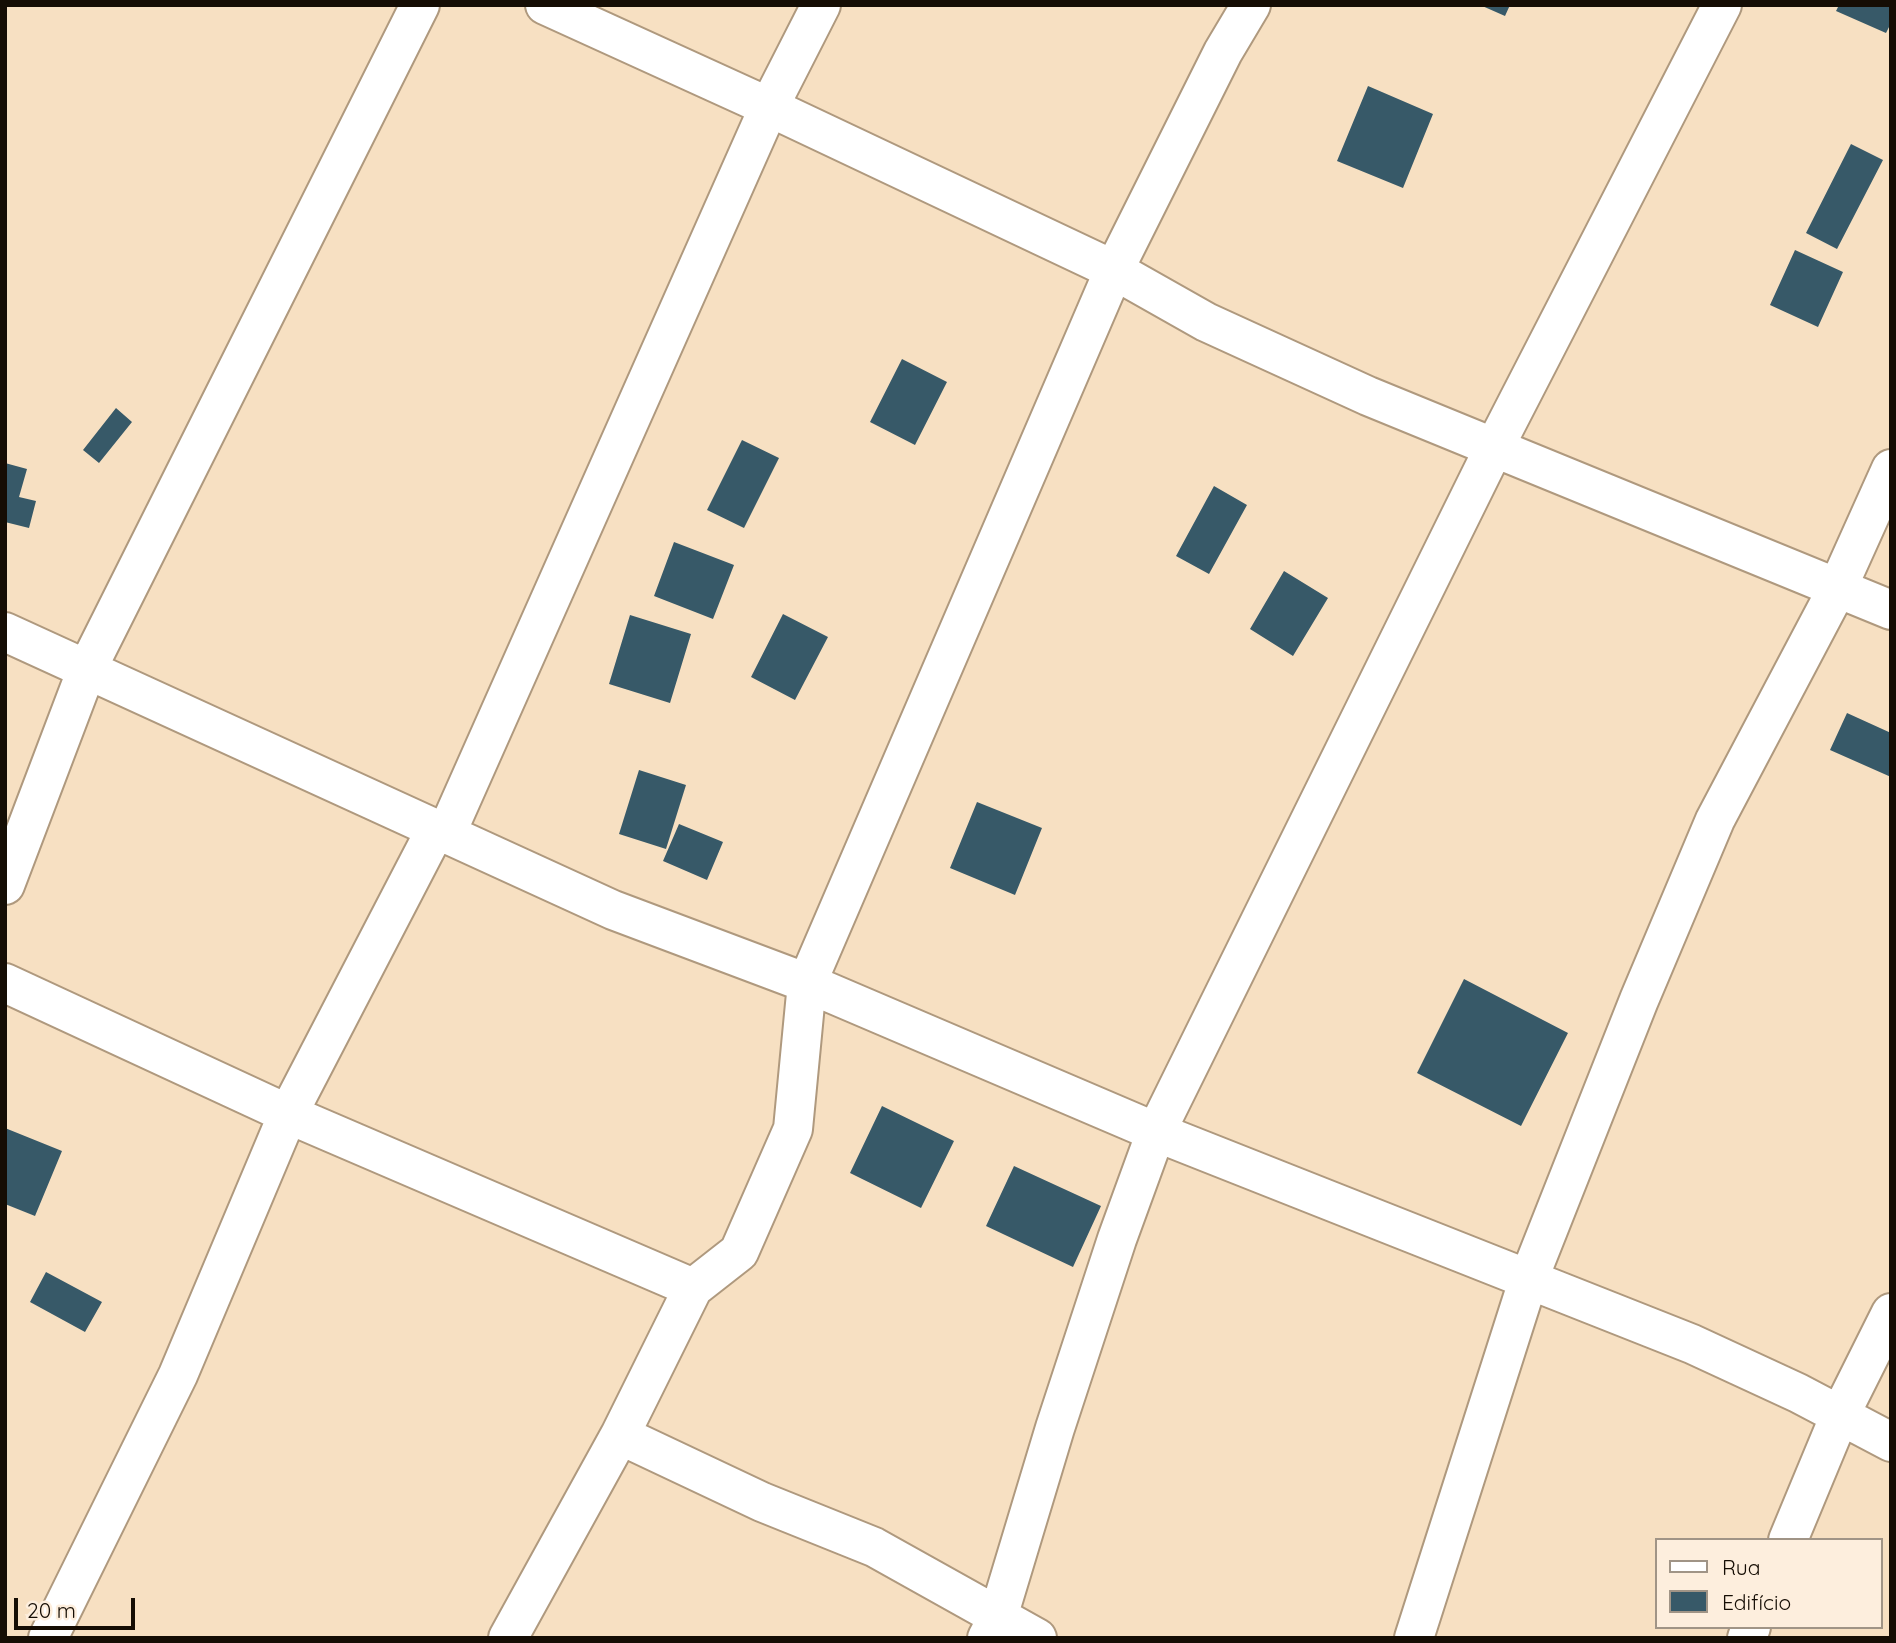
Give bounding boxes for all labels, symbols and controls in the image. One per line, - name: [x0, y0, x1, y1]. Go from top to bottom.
- legend: [1654, 1538, 1882, 1629]
- text: Rua: [1722, 1554, 1761, 1580]
- scale bar: [18, 1584, 138, 1628]
- text: Edifício: [1722, 1589, 1791, 1615]
- text: 20 m: [27, 1597, 76, 1623]

